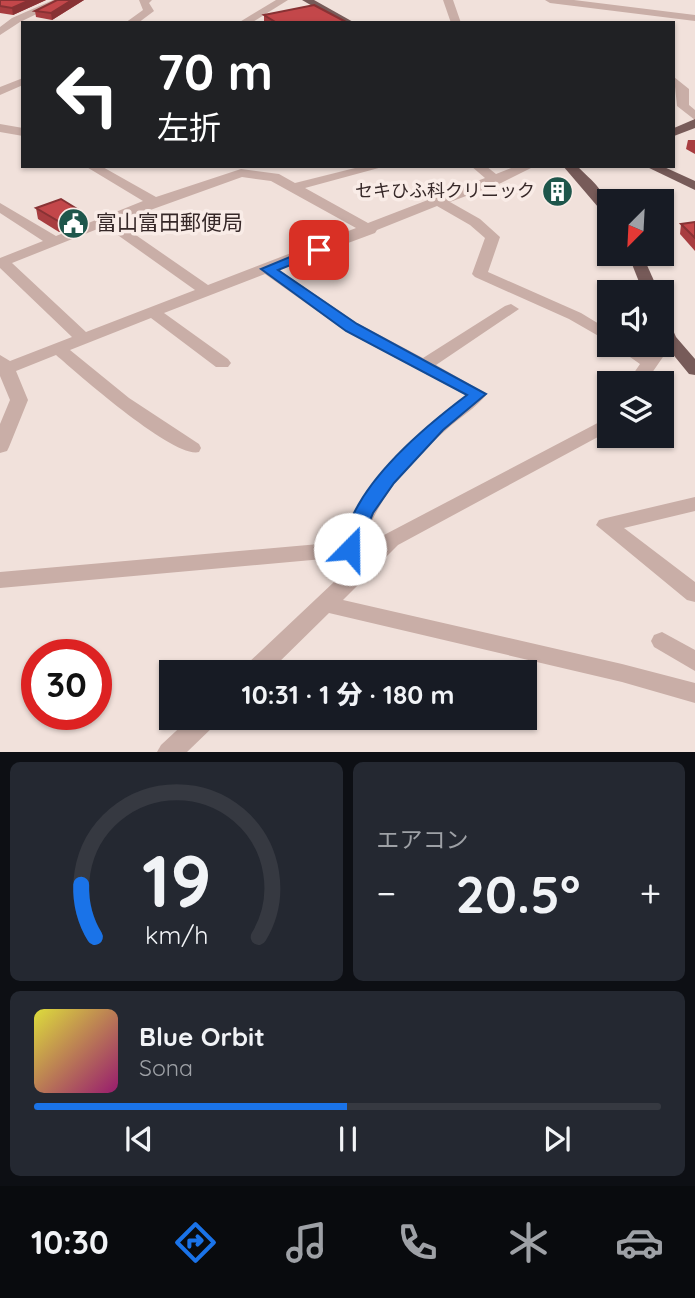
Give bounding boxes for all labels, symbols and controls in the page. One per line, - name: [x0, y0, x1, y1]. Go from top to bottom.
- text: 70 m: [157, 41, 273, 102]
- icon: left: [42, 49, 133, 140]
- text: 左折: [157, 107, 221, 147]
- building icon: セキひふ科クリニック: [541, 174, 575, 208]
- place label: セキひふ科クリニック: [355, 179, 535, 202]
- north arrow: [597, 189, 674, 266]
- map controls: [597, 189, 674, 448]
- public building icon: 富山富田郵便局: [56, 206, 90, 240]
- place label: 富山富田郵便局: [96, 209, 243, 235]
- pin: [289, 220, 349, 280]
- icon: arrive: [300, 231, 338, 269]
- button: sound: [597, 280, 674, 357]
- button: layers: [597, 371, 674, 448]
- position arrow: [313, 512, 387, 586]
- speed limit sign: 30: [21, 639, 112, 730]
- text: 10:31 · 1 分 · 180 m: [242, 678, 454, 711]
- text: エアコン: [377, 825, 469, 854]
- text: 19: [141, 835, 211, 926]
- text: 20.5°: [455, 861, 580, 926]
- text: −: [377, 869, 396, 917]
- text: +: [640, 869, 661, 917]
- text: km/h: [145, 919, 208, 950]
- text: Blue Orbit: [139, 1020, 265, 1053]
- text: Sona: [139, 1053, 193, 1082]
- icon: previous: [120, 1120, 158, 1158]
- icon: pause: [329, 1120, 367, 1158]
- icon: next: [538, 1120, 576, 1158]
- icon: directions: [171, 1218, 220, 1267]
- icon: music: [282, 1218, 331, 1267]
- icon: phone: [393, 1218, 442, 1267]
- icon: climate: [504, 1218, 553, 1267]
- icon: car: [615, 1218, 664, 1267]
- text: 10:30: [31, 1222, 109, 1262]

